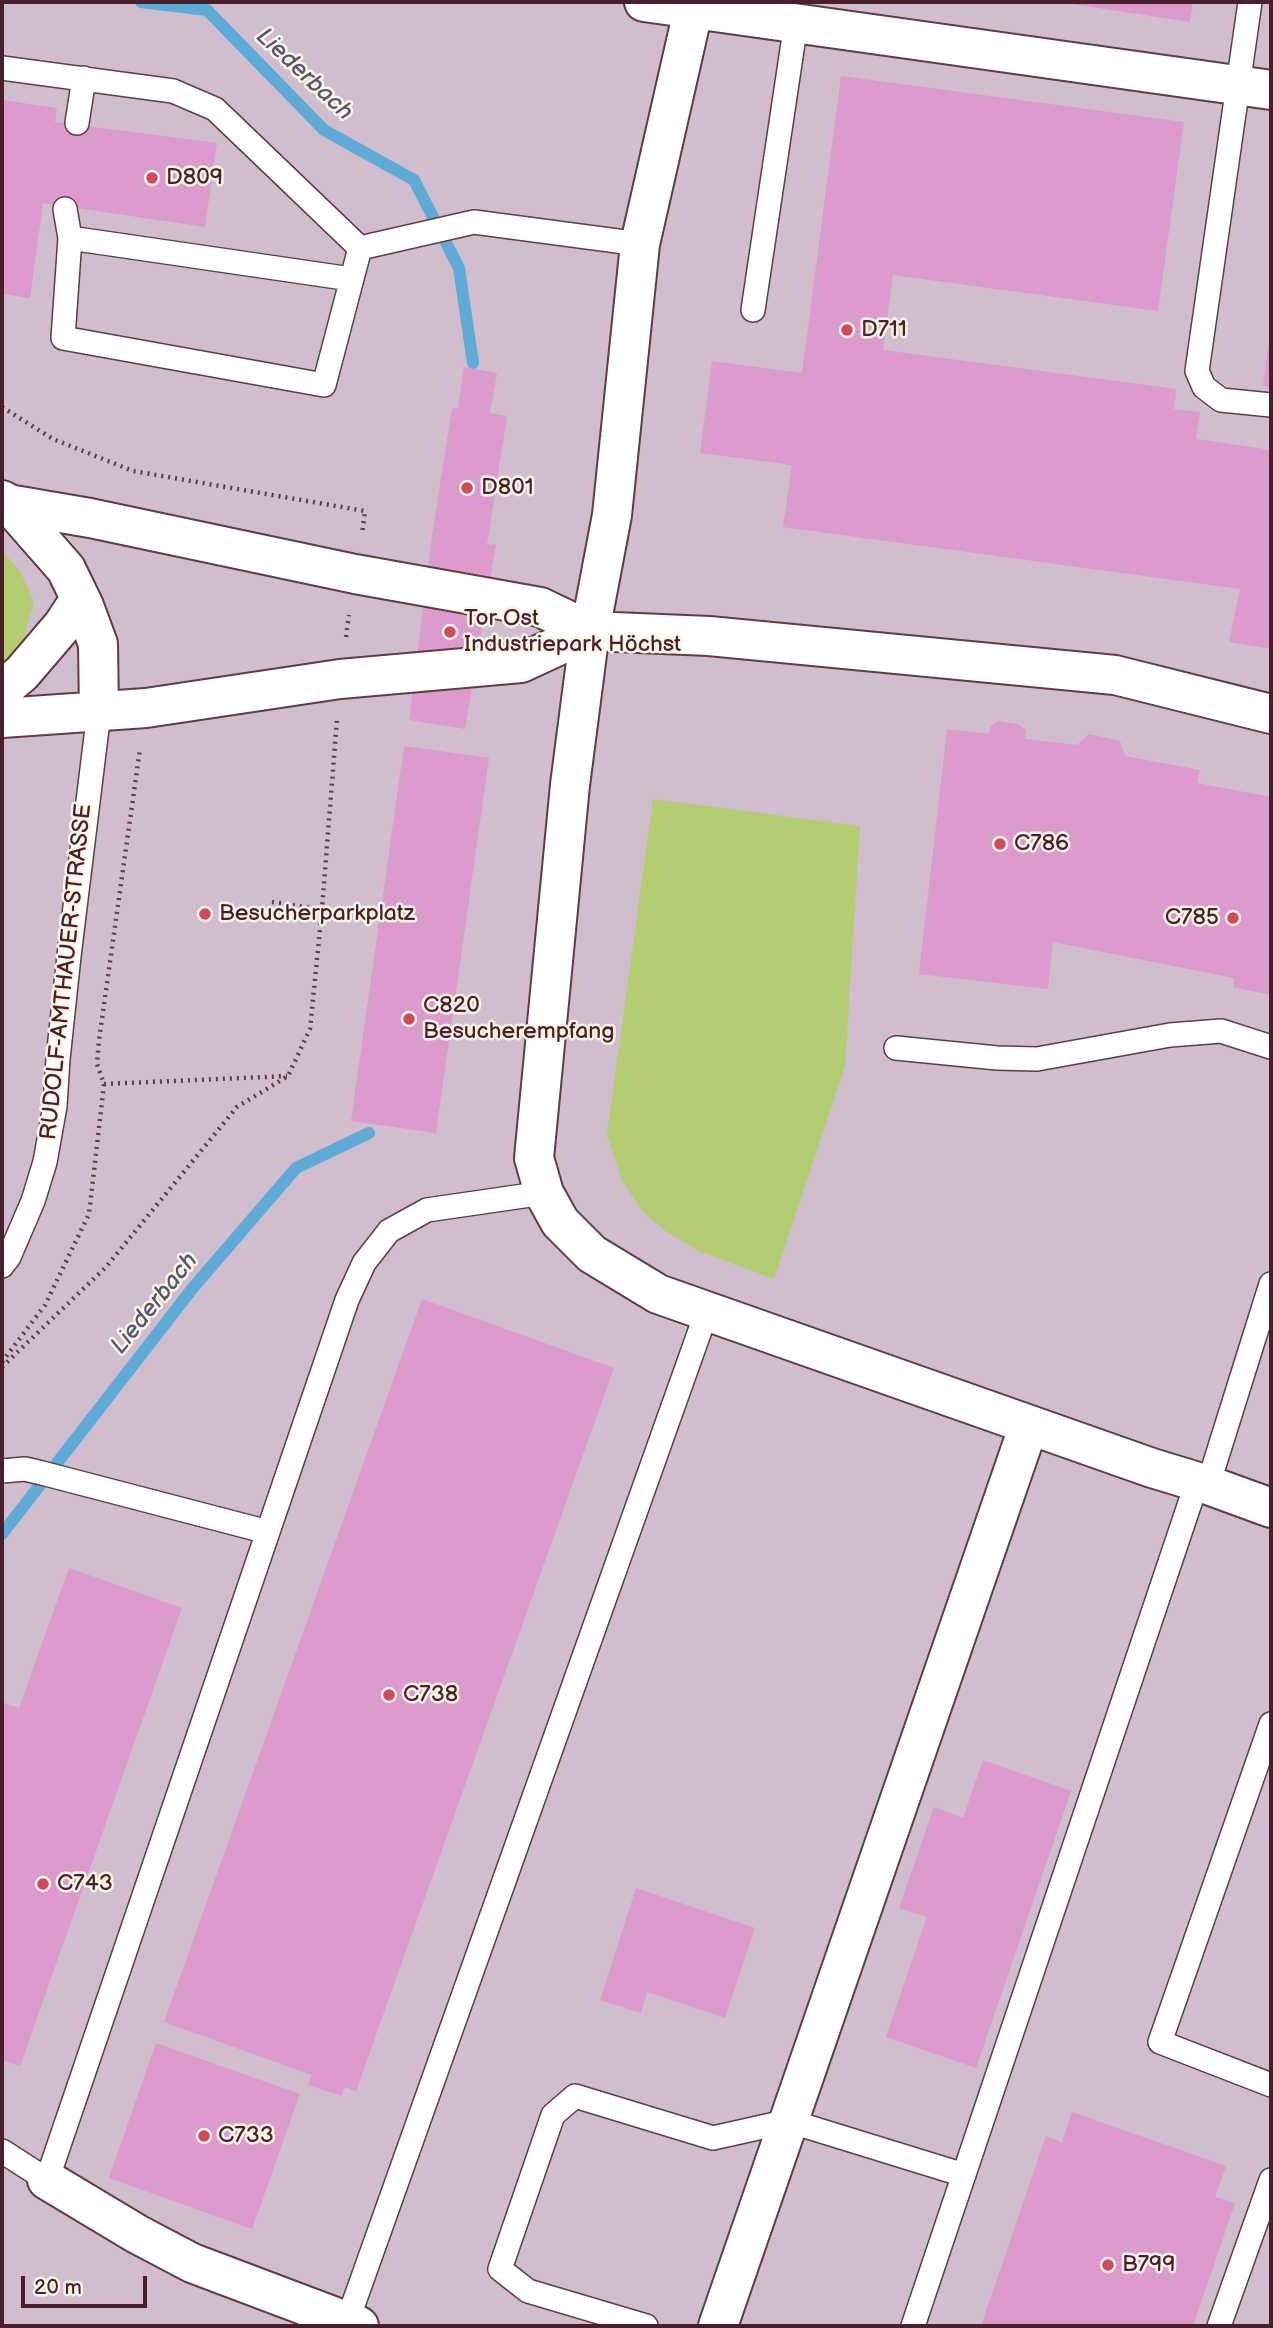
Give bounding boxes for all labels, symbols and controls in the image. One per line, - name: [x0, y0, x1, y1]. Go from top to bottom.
- water label: Liederbach: [250, 23, 358, 127]
- place label: D809: [166, 164, 223, 192]
- marker: D809: [144, 170, 160, 186]
- place label: D711: [861, 316, 907, 344]
- marker: D711: [839, 322, 855, 338]
- place label: D801: [481, 474, 534, 502]
- marker: D801: [459, 480, 475, 496]
- place label: Tor Ost Industriepark Höchst: [464, 605, 681, 659]
- marker: Tor Ost Industriepark Höchst: [442, 624, 458, 640]
- street label: RUDOLF-AMTHAUER-STRASSE: [36, 803, 98, 1141]
- place label: C786: [1014, 830, 1069, 858]
- marker: C786: [992, 836, 1008, 852]
- place label: Besucherparkplatz: [219, 900, 415, 928]
- place label: C785: [1165, 904, 1219, 932]
- marker: Besucherparkplatz: [197, 906, 213, 922]
- marker: C785: [1225, 910, 1241, 926]
- place label: C820 Besucherempfang: [423, 992, 614, 1046]
- marker: C820 Besucherempfang: [401, 1011, 417, 1027]
- water label: Liederbach: [105, 1248, 205, 1360]
- place label: C738: [403, 1681, 458, 1709]
- marker: C738: [381, 1687, 397, 1703]
- place label: C743: [57, 1870, 113, 1898]
- marker: C743: [35, 1876, 51, 1892]
- place label: C733: [218, 2122, 274, 2150]
- marker: C733: [196, 2128, 212, 2144]
- place label: B799: [1122, 2251, 1176, 2279]
- marker: B799: [1100, 2257, 1116, 2273]
- scale bar: [24, 2262, 150, 2306]
- text: 20 m: [34, 2275, 82, 2300]

